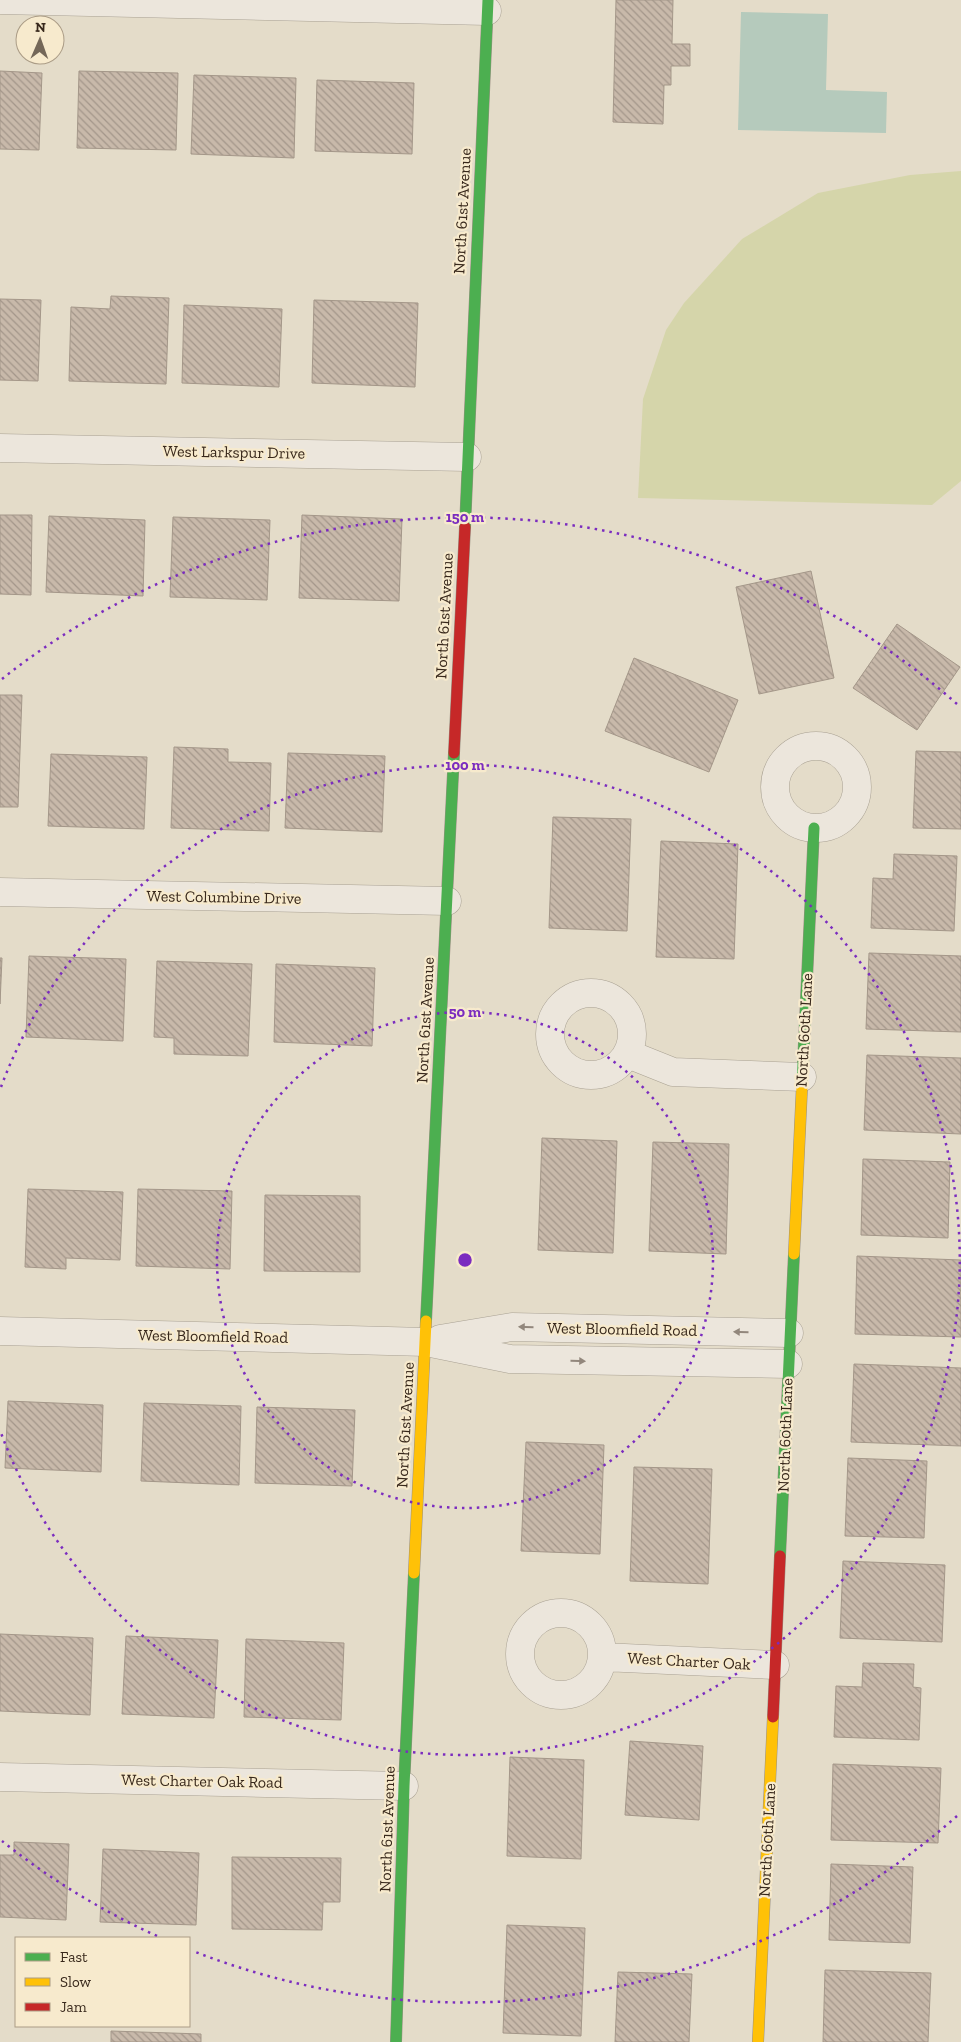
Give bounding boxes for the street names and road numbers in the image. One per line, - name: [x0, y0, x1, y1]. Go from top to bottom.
- street label: North 61st Avenue: [449, 147, 475, 275]
- street label: West Larkspur Drive: [163, 441, 305, 463]
- street label: North 61st Avenue: [431, 552, 457, 680]
- street label: West Columbine Drive: [146, 886, 302, 908]
- street label: North 61st Avenue: [412, 956, 438, 1084]
- street label: North 60th Lane: [792, 973, 816, 1087]
- street label: West Bloomfield Road: [547, 1318, 697, 1340]
- street label: West Bloomfield Road: [138, 1325, 288, 1347]
- street label: North 61st Avenue: [392, 1361, 418, 1489]
- street label: North 60th Lane: [774, 1378, 796, 1492]
- street label: West Charter Oak: [627, 1648, 752, 1674]
- street label: North 61st Avenue: [375, 1766, 399, 1892]
- street label: West Charter Oak Road: [121, 1770, 283, 1792]
- street label: North 60th Lane: [755, 1783, 779, 1897]

